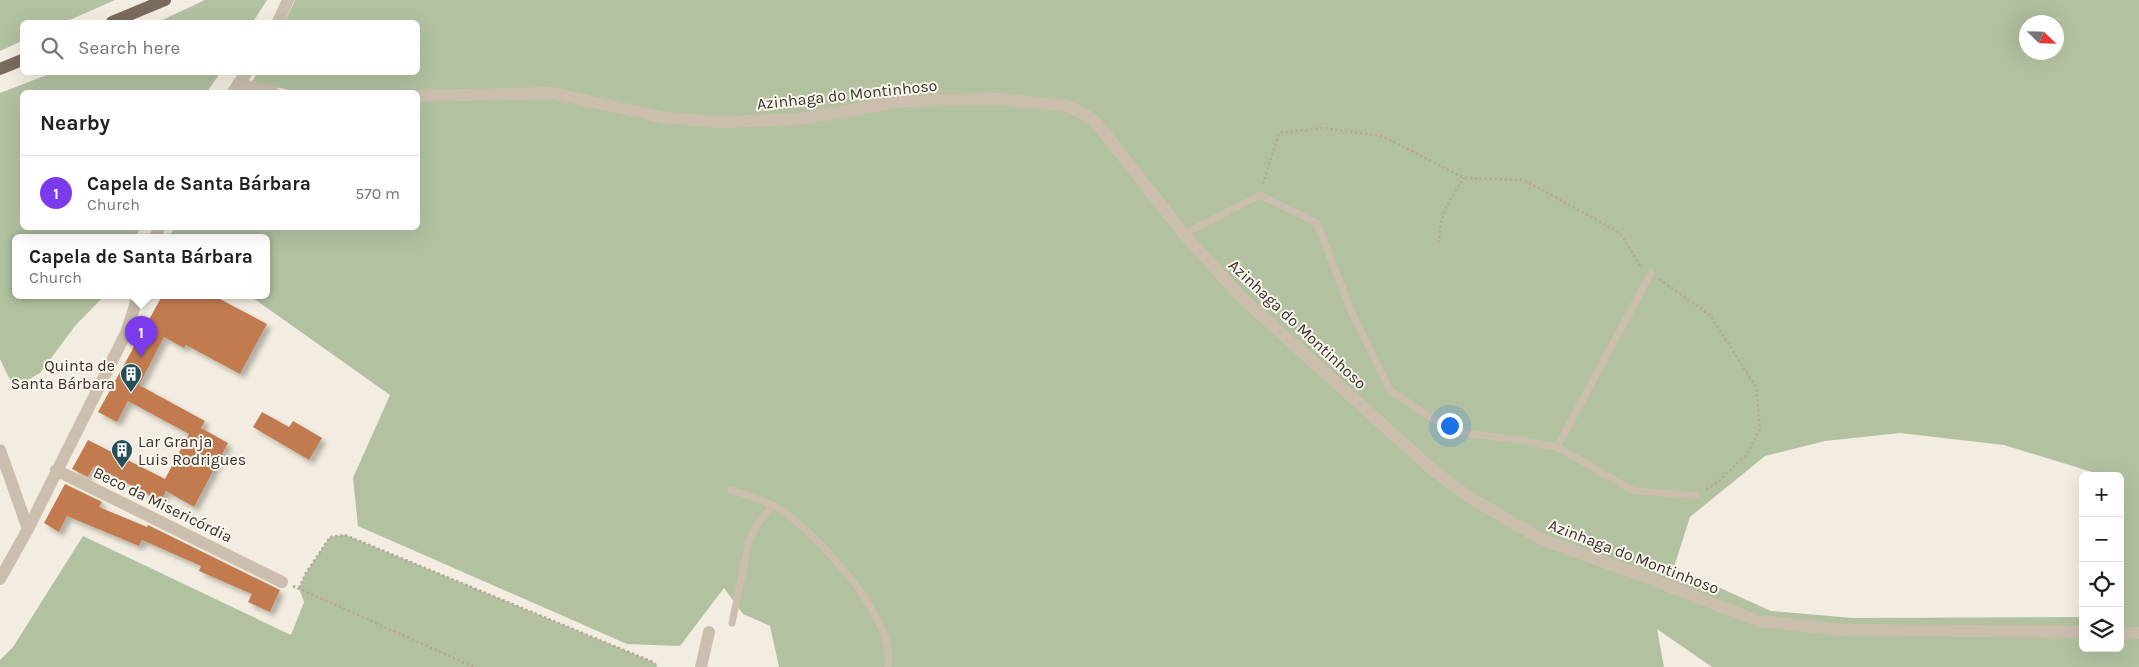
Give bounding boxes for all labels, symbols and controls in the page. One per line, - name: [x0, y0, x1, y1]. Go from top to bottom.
- north arrow: [2019, 15, 2064, 60]
- search box: [20, 20, 420, 75]
- icon: search: [38, 34, 66, 62]
- text: Search here: [78, 37, 180, 59]
- street label: Azinhaga do Montinhoso: [756, 76, 938, 113]
- text: Nearby: [40, 111, 110, 135]
- text: Capela de Santa Bárbara: [87, 173, 311, 195]
- text: 1: [53, 184, 59, 203]
- text: 570 m: [355, 184, 400, 203]
- text: Church: [87, 195, 140, 214]
- popup: [12, 234, 270, 299]
- text: Capela de Santa Bárbara: [29, 246, 253, 268]
- street label: Azinhaga do Montinhoso: [1225, 256, 1370, 393]
- text: Church: [29, 268, 82, 287]
- pin: 1: [125, 316, 157, 357]
- place label: Quinta de Santa Bárbara: [11, 356, 115, 393]
- building icon: Quinta de Santa Bárbara: [119, 362, 143, 393]
- your location: [1437, 413, 1463, 439]
- place label: Lar Granja Luis Rodrigues: [138, 432, 246, 469]
- building icon: Lar Granja Luis Rodrigues: [110, 438, 134, 469]
- street label: Beco da Misericórdia: [90, 463, 235, 546]
- map controls: [2079, 472, 2124, 652]
- button: +: [2079, 472, 2124, 517]
- street label: Azinhaga do Montinhoso: [1546, 515, 1722, 598]
- button: −: [2079, 517, 2124, 562]
- button: locate: [2079, 562, 2124, 607]
- button: layers: [2079, 607, 2124, 652]

